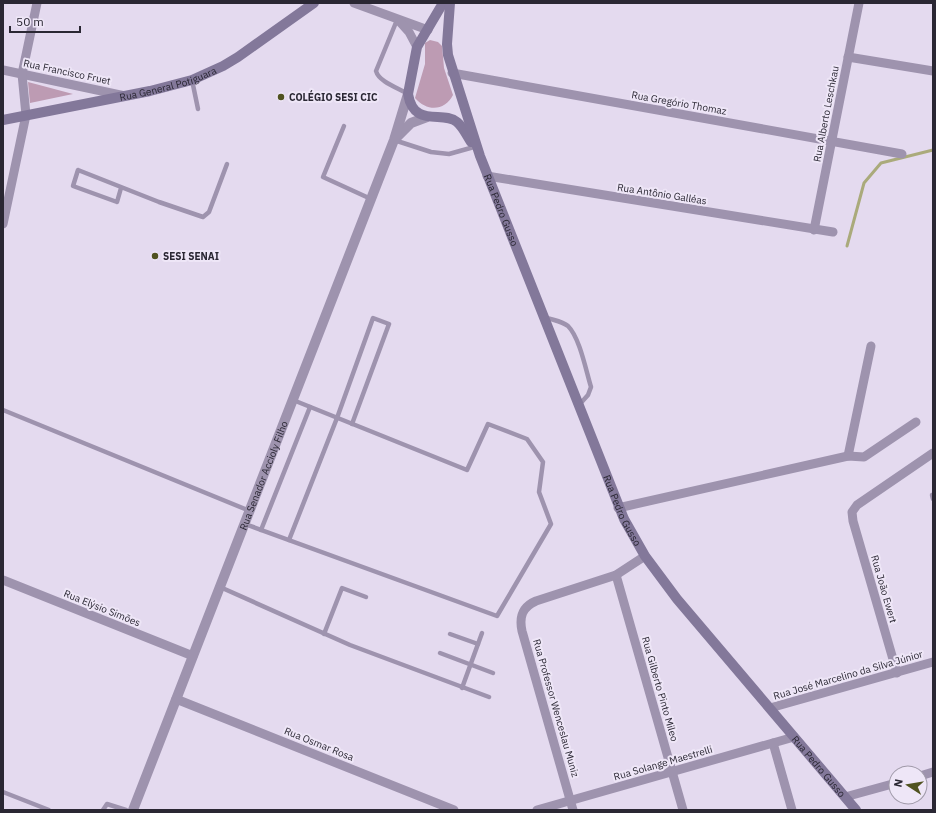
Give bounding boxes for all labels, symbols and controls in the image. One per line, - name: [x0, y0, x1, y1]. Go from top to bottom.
- scale bar: [10, 8, 80, 34]
- text: 50 m: [16, 14, 44, 29]
- street label: Rua Francisco Fruet: [22, 56, 112, 88]
- street label: Rua General Potiguara: [118, 63, 219, 103]
- street label: Rua Alberto Leschkau: [810, 65, 842, 163]
- street label: Rua Gregório Thomaz: [630, 88, 728, 118]
- place label: COLÉGIO SESI CIC: [289, 89, 378, 104]
- marker: COLÉGIO SESI CIC: [276, 92, 286, 102]
- street label: Rua Pedro Gusso: [481, 172, 522, 248]
- street label: Rua Antônio Galléas: [616, 181, 708, 208]
- place label: SESI SENAI: [163, 250, 219, 263]
- marker: SESI SENAI: [150, 251, 160, 261]
- street label: Rua Senador Accioly Filho: [236, 419, 291, 532]
- street label: Rua Pedro Gusso: [601, 473, 644, 548]
- street label: Rua João Ewert: [868, 554, 900, 625]
- street label: Rua Elýsio Simões: [62, 587, 142, 629]
- street label: Rua Gilberto Pinto Mileo: [639, 635, 681, 743]
- street label: Rua Professor Wenceslau Muniz: [530, 638, 582, 779]
- street label: Rua José Marcelino da Silva Júnior: [772, 647, 925, 703]
- street label: Rua Osmar Rosa: [282, 724, 356, 764]
- street label: Rua Pedro Gusso: [789, 733, 849, 800]
- street label: Rua Solange Maestrelli: [612, 743, 714, 783]
- north arrow: [888, 765, 928, 805]
- text: N: [891, 778, 906, 788]

